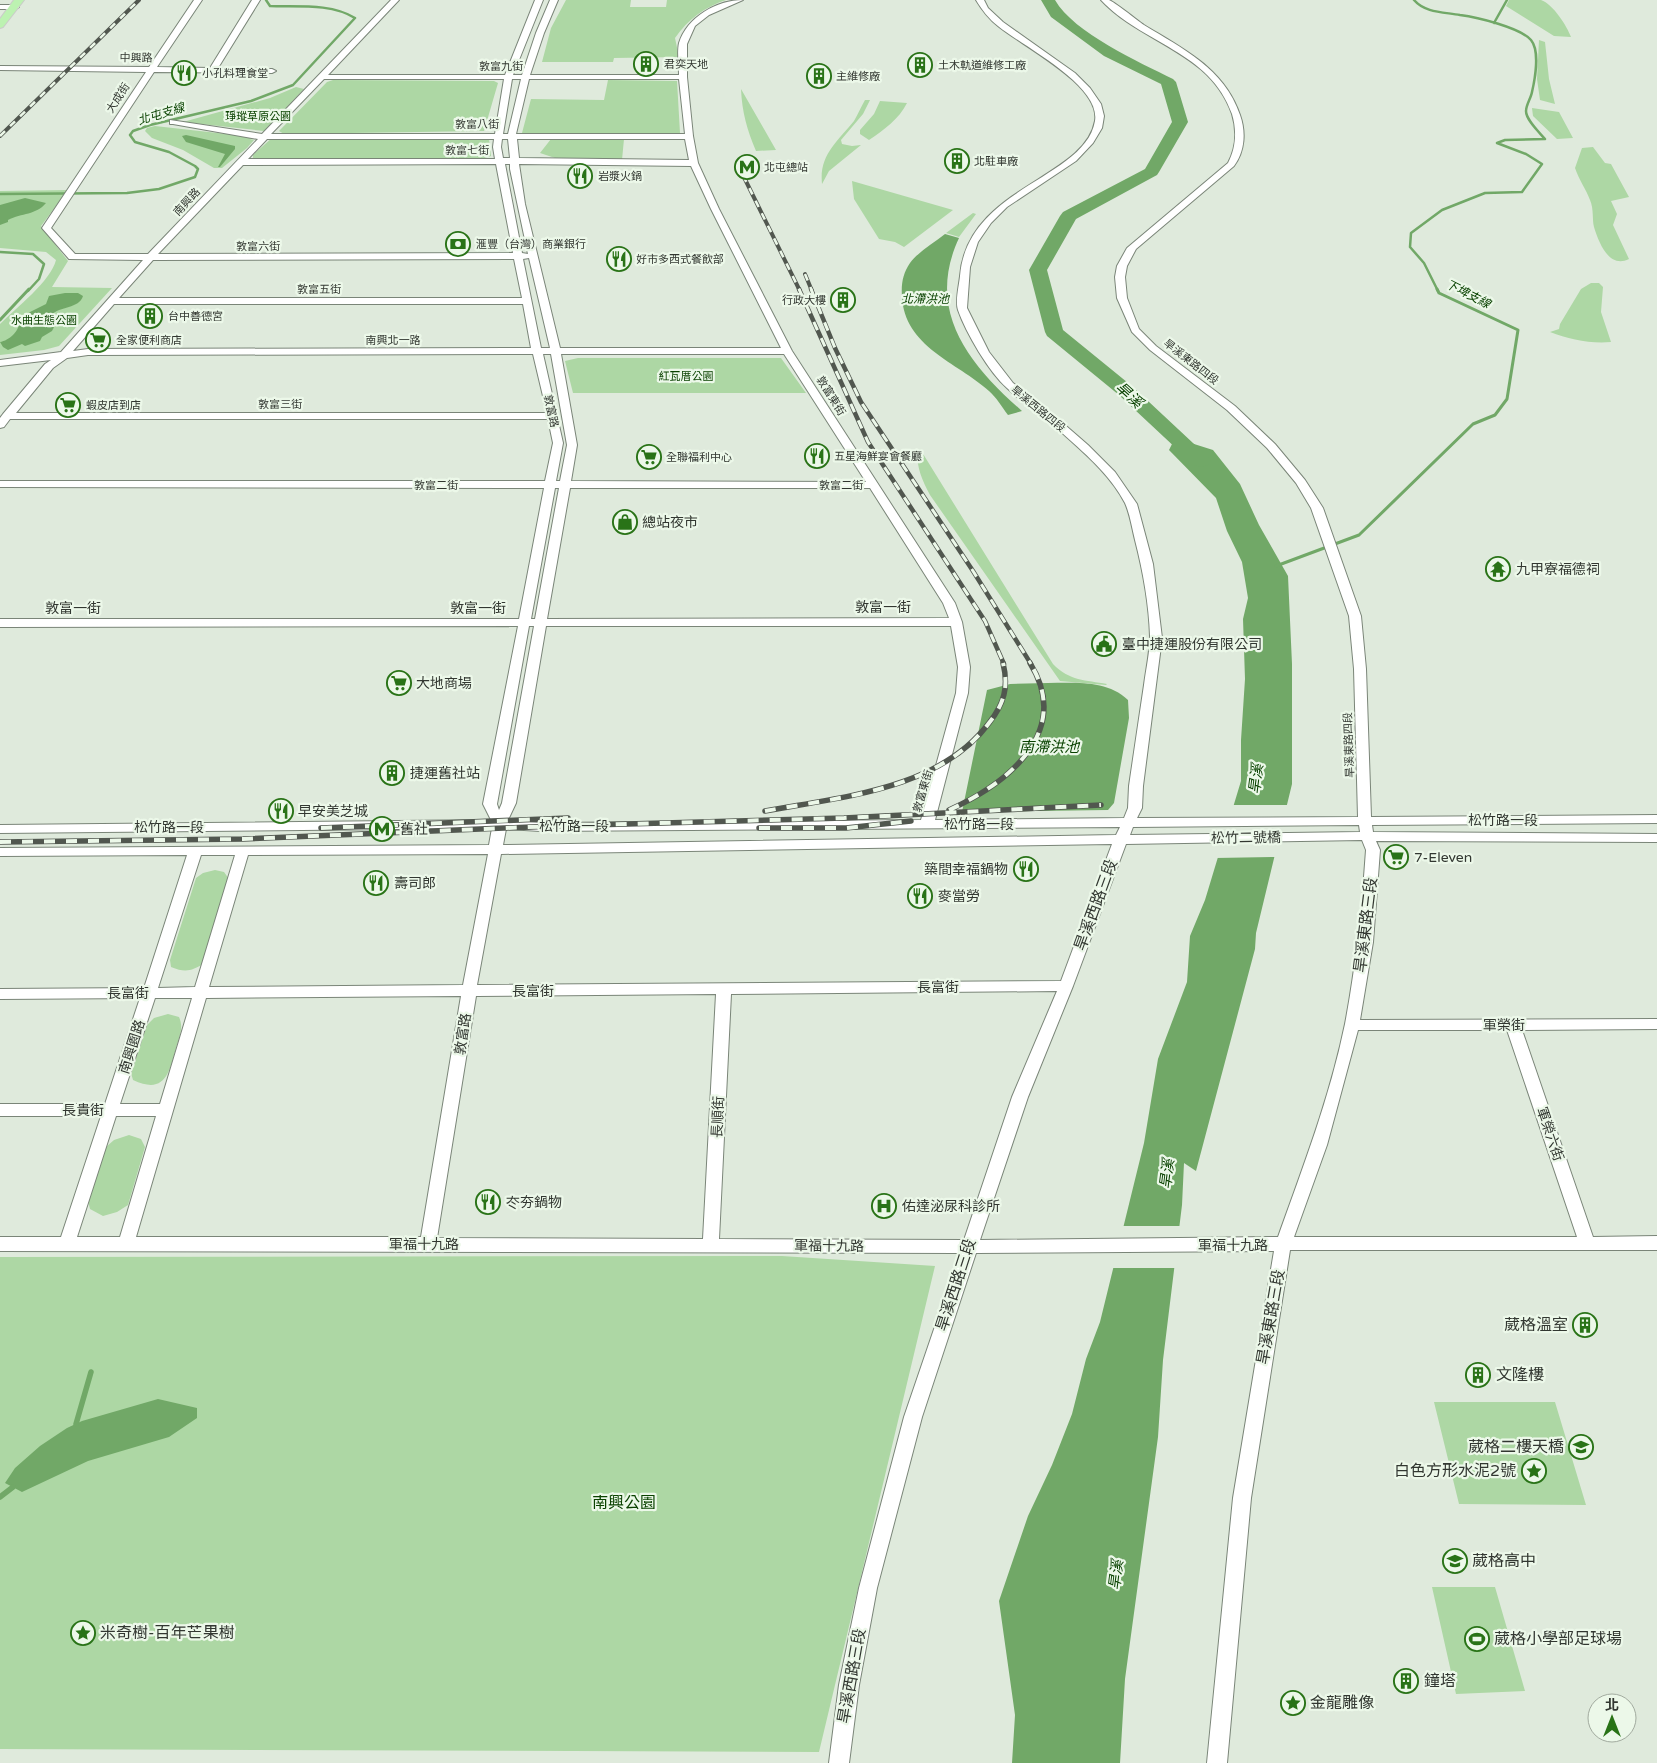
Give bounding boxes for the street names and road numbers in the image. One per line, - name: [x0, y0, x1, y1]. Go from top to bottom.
- street label: 中興路: [119, 51, 153, 65]
- street label: 敦富九街: [479, 60, 523, 73]
- street label: 大成街: [104, 81, 132, 115]
- street label: 敦富八街: [455, 118, 499, 131]
- street label: 敦富七街: [445, 144, 489, 157]
- street label: 南興路: [171, 185, 203, 219]
- street label: 敦富六街: [236, 240, 280, 253]
- street label: 敦富五街: [297, 283, 341, 296]
- street label: 南興北一路: [366, 334, 421, 347]
- street label: 旱溪東路四段: [1161, 337, 1221, 387]
- street label: 敦富東街: [814, 374, 848, 418]
- street label: 旱溪西路四段: [1008, 383, 1068, 435]
- street label: 敦富路: [541, 393, 561, 429]
- street label: 敦富三街: [258, 398, 302, 411]
- street label: 敦富二街: [414, 479, 458, 492]
- street label: 敦富二街: [819, 479, 863, 492]
- street label: 敦富一街: [855, 599, 911, 616]
- street label: 敦富一街: [45, 600, 101, 617]
- street label: 敦富一街: [450, 600, 506, 617]
- street label: 旱溪東路四段: [1341, 712, 1357, 778]
- street label: 敦富東街: [911, 768, 935, 814]
- street label: 松竹路一段: [1468, 812, 1538, 829]
- street label: 松竹路一段: [944, 816, 1014, 833]
- street label: 松竹路一段: [539, 818, 609, 835]
- street label: 松竹路一段: [134, 819, 204, 836]
- street label: 松竹二號橋: [1211, 829, 1281, 847]
- street label: 旱溪西路三段: [1070, 856, 1122, 954]
- street label: 旱溪東路三段: [1350, 876, 1382, 974]
- street label: 長富街: [917, 979, 959, 996]
- street label: 長富街: [512, 983, 554, 1000]
- street label: 長富街: [107, 985, 149, 1002]
- street label: 敦富路: [451, 1012, 475, 1056]
- street label: 軍榮街: [1483, 1017, 1525, 1034]
- street label: 南興園路: [115, 1018, 149, 1076]
- street label: 長順街: [708, 1096, 728, 1138]
- street label: 長貴街: [62, 1102, 104, 1119]
- street label: 軍榮六街: [1533, 1105, 1567, 1163]
- street label: 軍福十九路: [389, 1236, 459, 1253]
- street label: 旱溪西路三段: [932, 1236, 980, 1334]
- street label: 軍福十九路: [794, 1237, 864, 1255]
- street label: 軍福十九路: [1198, 1237, 1268, 1254]
- street label: 旱溪東路三段: [1253, 1268, 1289, 1366]
- street label: 旱溪西路三段: [834, 1627, 870, 1725]

